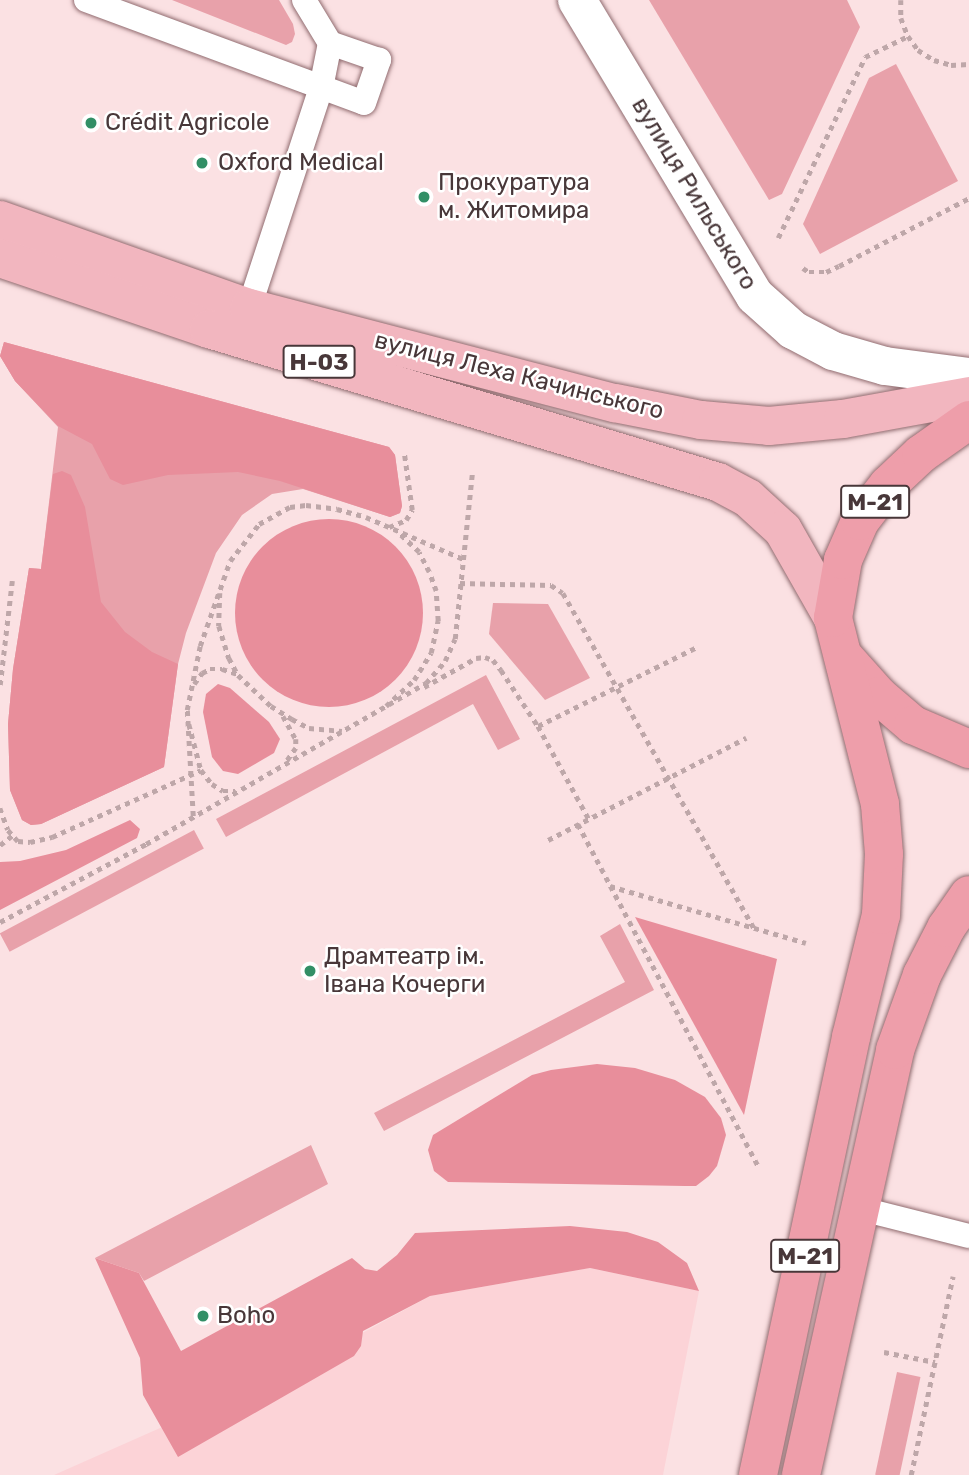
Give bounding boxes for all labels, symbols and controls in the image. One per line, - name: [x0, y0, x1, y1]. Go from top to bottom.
- street label: вулиця Рильського: [625, 93, 763, 295]
- place label: Crédit Agricole: [105, 109, 270, 137]
- marker: Crédit Agricole: [83, 115, 99, 131]
- place label: Oxford Medical: [218, 149, 384, 177]
- marker: Oxford Medical: [192, 153, 212, 173]
- place label: Прокуратура м. Житомира: [438, 169, 590, 225]
- marker: Прокуратура м. Житомира: [416, 189, 432, 205]
- street label: вулиця Леха Качинського: [372, 326, 666, 426]
- road number: Н-03: [282, 342, 356, 382]
- road number: М-21: [840, 482, 910, 522]
- place label: Драмтеатр ім. Івана Кочерги: [324, 943, 485, 999]
- marker: Драмтеатр ім. Івана Кочерги: [302, 963, 318, 979]
- road number: М-21: [770, 1236, 840, 1275]
- place label: Boho: [217, 1302, 275, 1330]
- marker: Boho: [195, 1308, 211, 1324]

